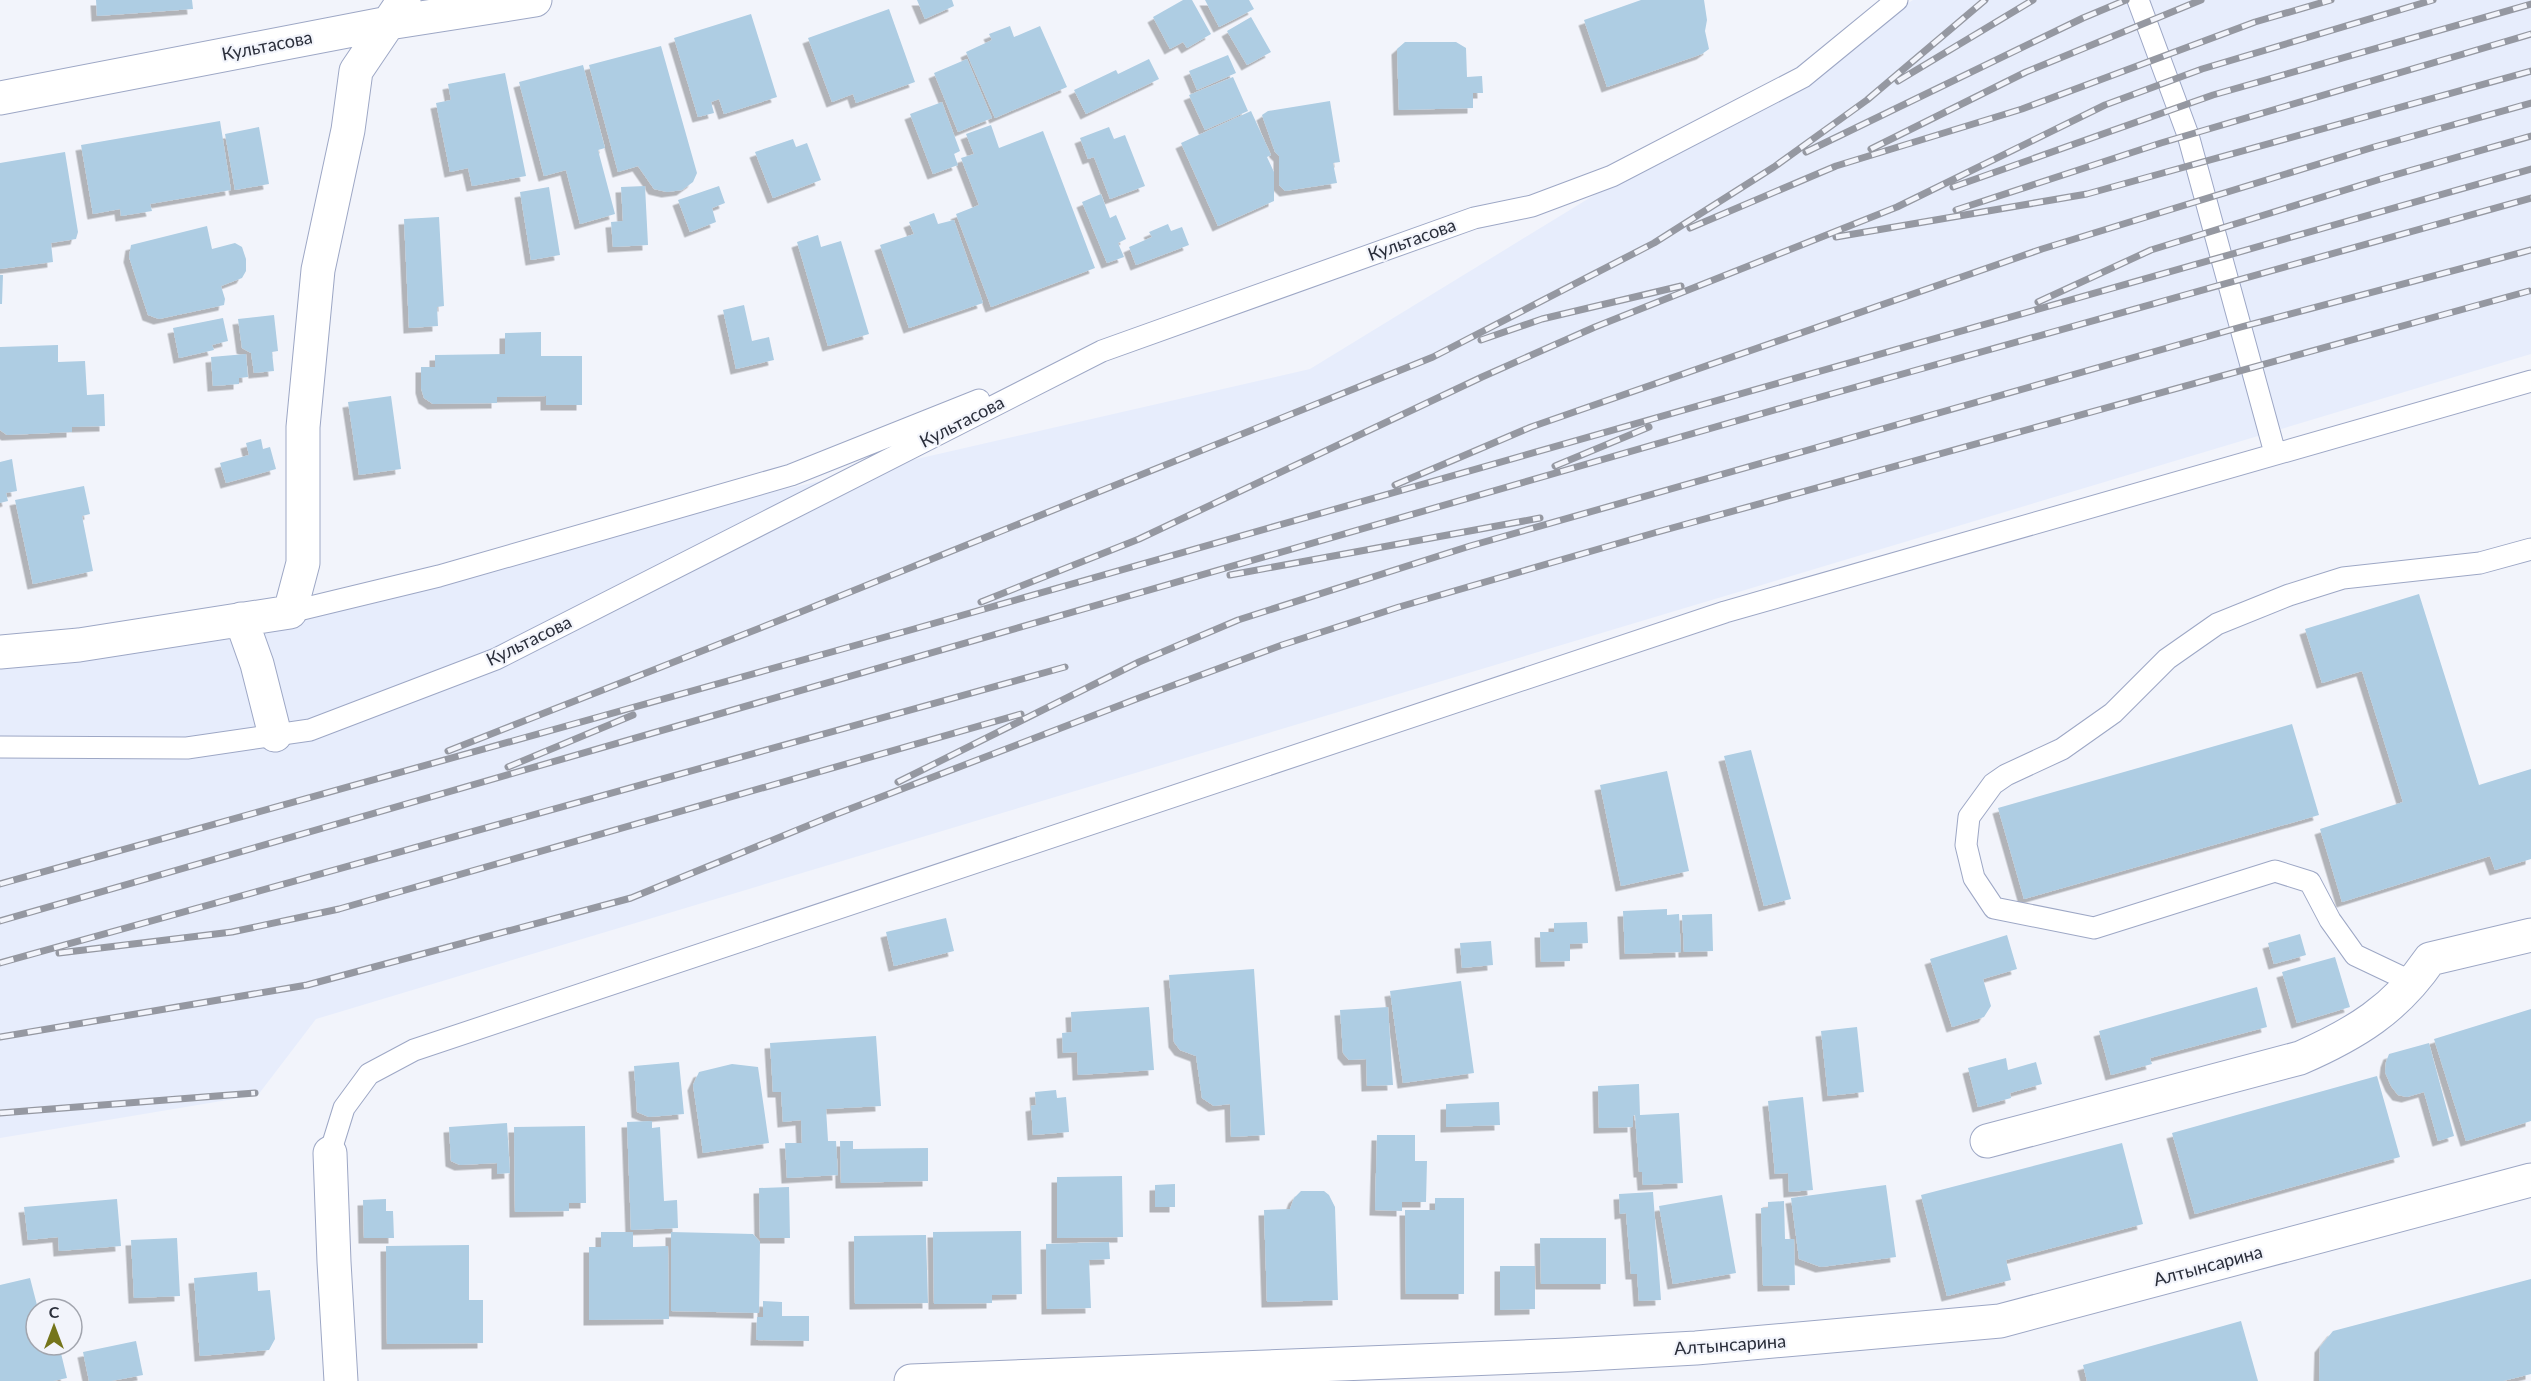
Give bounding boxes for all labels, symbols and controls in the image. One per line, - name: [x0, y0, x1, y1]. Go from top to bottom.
- street label: Культасова: [220, 25, 314, 65]
- street label: Культасова: [1365, 213, 1459, 265]
- street label: Культасова: [916, 390, 1008, 452]
- street label: Культасова: [482, 610, 575, 670]
- street label: Алтынсарина: [2151, 1240, 2265, 1290]
- north arrow: [24, 1297, 84, 1357]
- text: С: [49, 1302, 60, 1321]
- street label: Алтынсарина: [1673, 1329, 1787, 1359]

